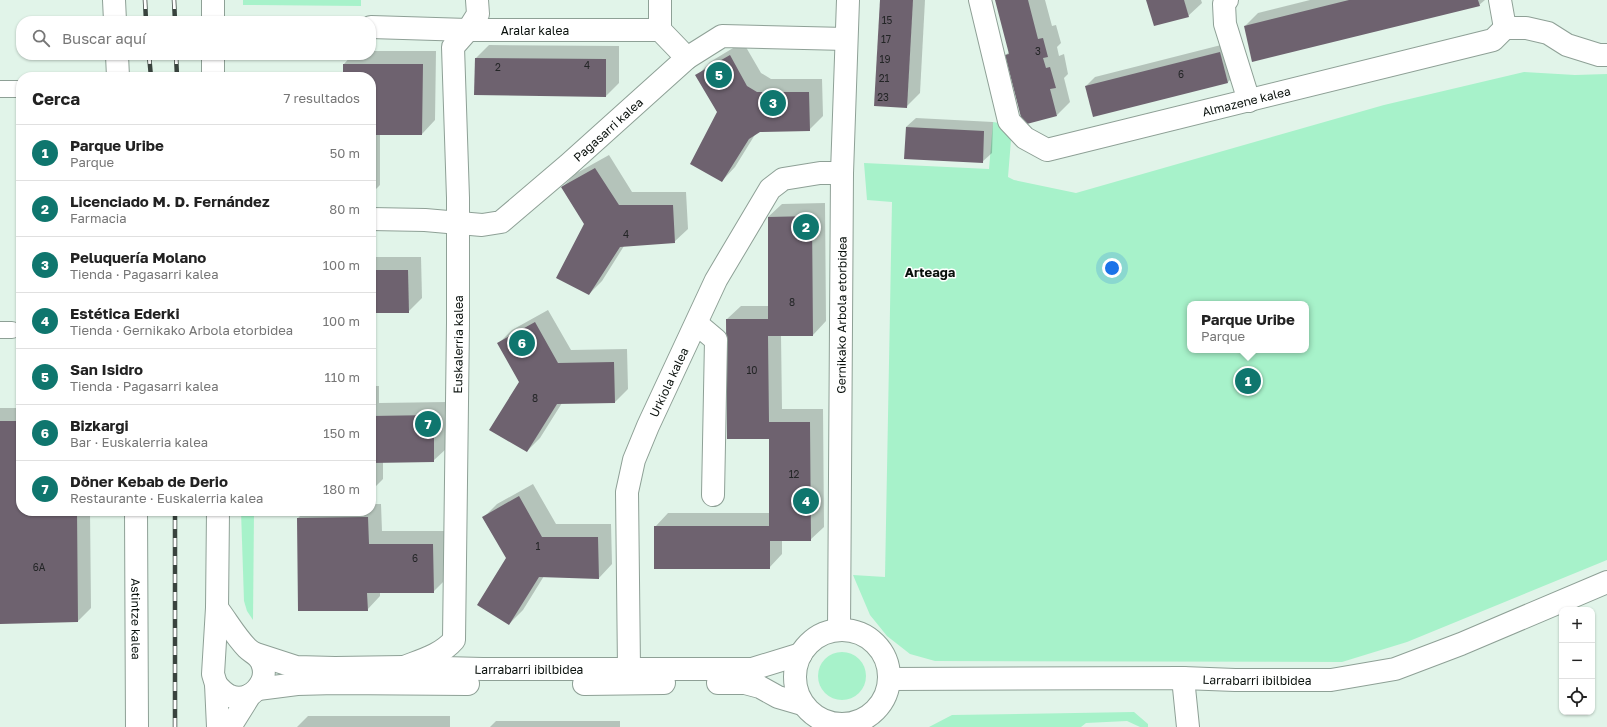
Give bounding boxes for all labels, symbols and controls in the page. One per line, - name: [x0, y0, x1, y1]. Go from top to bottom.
- house number: 15: [882, 14, 893, 26]
- search box: [16, 16, 376, 60]
- street label: Aralar kalea: [501, 23, 569, 38]
- icon: search: [30, 27, 52, 49]
- text: Buscar aquí: [62, 29, 146, 47]
- house number: 17: [881, 33, 891, 45]
- house number: 3: [1035, 45, 1041, 57]
- house number: 19: [880, 53, 890, 65]
- house number: 4: [584, 59, 590, 71]
- pin: 5: [706, 60, 732, 90]
- house number: 2: [495, 61, 501, 73]
- house number: 6: [1178, 68, 1184, 80]
- house number: 21: [879, 72, 889, 84]
- street label: Almazene kalea: [1200, 83, 1292, 119]
- text: Cerca: [32, 88, 80, 109]
- pin: 3: [760, 88, 786, 118]
- text: 7 resultados: [283, 90, 360, 106]
- house number: 23: [877, 91, 889, 103]
- street label: Pagasarri kalea: [570, 94, 646, 164]
- text: Parque Uribe: [70, 136, 164, 154]
- text: 1: [42, 145, 48, 161]
- text: 50 m: [330, 145, 360, 161]
- text: Parque: [70, 154, 114, 170]
- text: Licenciado M. D. Fernández: [70, 192, 270, 210]
- text: 2: [41, 201, 49, 217]
- text: 80 m: [329, 201, 360, 217]
- text: Farmacia: [70, 210, 127, 226]
- pin: 2: [793, 212, 819, 242]
- house number: 4: [623, 228, 629, 240]
- street label: Gernikako Arbola etorbidea: [833, 236, 849, 394]
- text: Peluquería Molano: [70, 248, 206, 266]
- text: 3: [41, 257, 49, 273]
- text: 100 m: [323, 257, 360, 273]
- your location: [1102, 258, 1122, 278]
- district label: Arteaga: [905, 264, 956, 280]
- text: Tienda · Pagasarri kalea: [70, 266, 218, 282]
- street label: Euskalerria kalea: [450, 295, 466, 394]
- house number: 8: [789, 296, 795, 308]
- popup: [1187, 301, 1309, 353]
- text: Estética Ederki: [70, 304, 180, 322]
- text: Parque Uribe: [1201, 310, 1295, 328]
- text: 4: [41, 313, 49, 329]
- text: 100 m: [323, 313, 360, 329]
- text: Tienda · Gernikako Arbola etorbidea: [70, 322, 293, 338]
- pin: 6: [509, 328, 535, 358]
- text: Parque: [1201, 328, 1245, 344]
- street label: Urkiola kalea: [646, 345, 691, 419]
- text: San Isidro: [70, 360, 143, 378]
- house number: 10: [746, 364, 758, 376]
- pin: 1: [1235, 366, 1261, 396]
- text: 5: [41, 369, 49, 385]
- text: 110 m: [325, 369, 360, 385]
- text: Tienda · Pagasarri kalea: [70, 378, 218, 394]
- house number: 8: [532, 392, 538, 404]
- pin: 7: [415, 409, 441, 439]
- text: Bizkargi: [70, 416, 129, 434]
- text: 6: [41, 425, 49, 441]
- text: 150 m: [323, 425, 360, 441]
- text: Bar · Euskalerria kalea: [70, 434, 208, 450]
- house number: 12: [789, 468, 800, 480]
- text: Döner Kebab de Derio: [70, 472, 228, 490]
- text: 7: [41, 481, 49, 497]
- text: 180 m: [323, 481, 360, 497]
- pin: 4: [793, 486, 819, 516]
- text: Restaurante · Euskalerria kalea: [70, 490, 263, 506]
- house number: 1: [536, 540, 541, 552]
- house number: 6: [412, 552, 418, 564]
- house number: 6A: [33, 561, 46, 573]
- street label: Astintze kalea: [129, 578, 144, 660]
- map controls: [1559, 607, 1595, 715]
- button: +: [1559, 607, 1595, 643]
- button: −: [1559, 643, 1595, 679]
- street label: Larrabarri ibilbidea: [474, 661, 583, 677]
- street label: Larrabarri ibilbidea: [1202, 671, 1311, 688]
- button: locate: [1559, 679, 1595, 715]

